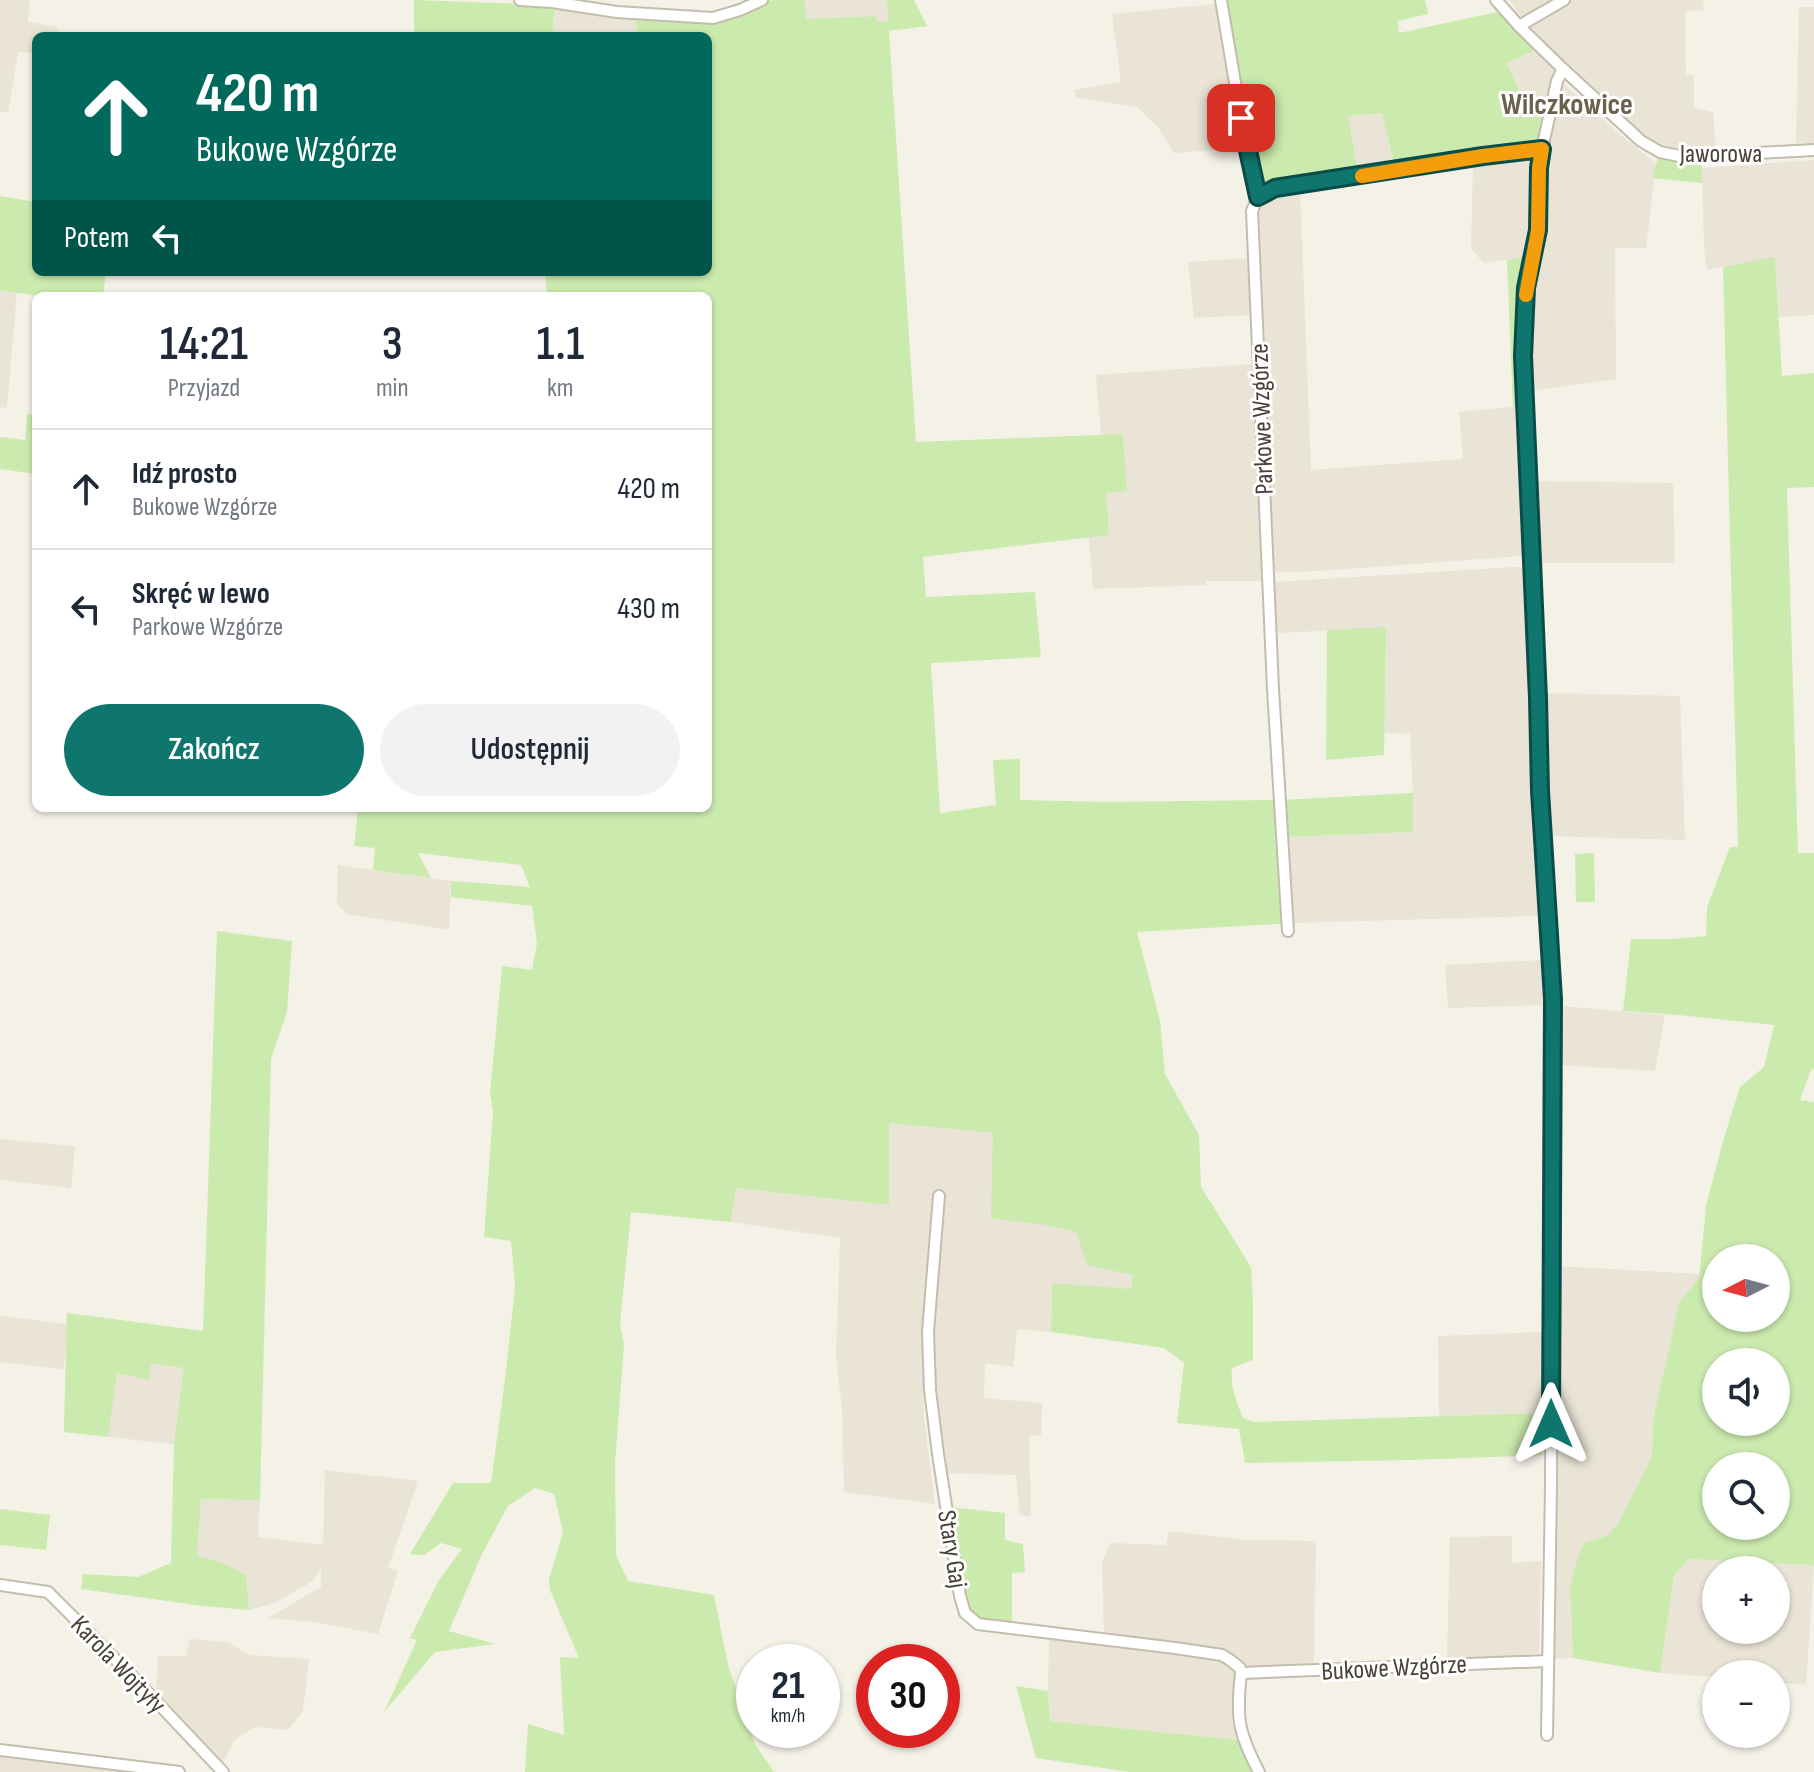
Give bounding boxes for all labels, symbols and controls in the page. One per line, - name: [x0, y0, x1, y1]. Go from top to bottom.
- text: 420 m: [196, 61, 319, 128]
- icon: ahead: [64, 64, 168, 168]
- pin: [1207, 84, 1275, 152]
- district label: Wilczkowice: [1501, 87, 1633, 123]
- icon: arrive: [1219, 96, 1263, 140]
- text: Bukowe Wzgórze: [196, 129, 398, 172]
- street label: Jaworowa: [1679, 139, 1762, 170]
- icon: left: [145, 216, 189, 260]
- text: Potem: [64, 220, 129, 256]
- text: 14:21: [160, 316, 248, 373]
- text: 3: [382, 316, 403, 373]
- text: 1.1: [536, 316, 584, 373]
- street label: Parkowe Wzgórze: [1244, 343, 1281, 495]
- text: Przyjazd: [168, 373, 240, 404]
- text: min: [376, 373, 409, 404]
- text: km: [547, 373, 574, 404]
- text: Idź prosto: [132, 456, 237, 492]
- icon: ahead: [64, 467, 108, 511]
- text: 420 m: [618, 471, 680, 507]
- text: Bukowe Wzgórze: [132, 492, 278, 523]
- text: Skręć w lewo: [132, 576, 270, 612]
- icon: left: [64, 587, 108, 631]
- text: 430 m: [617, 591, 680, 627]
- text: Parkowe Wzgórze: [132, 612, 283, 643]
- button: Zakończ: [64, 704, 364, 796]
- button: Udostępnij: [380, 704, 680, 796]
- north arrow: [1702, 1244, 1790, 1332]
- map controls: [1702, 1244, 1790, 1748]
- button: sound: [1702, 1348, 1790, 1436]
- position arrow: [1509, 1382, 1593, 1466]
- button: search: [1702, 1452, 1790, 1540]
- street label: Stary Gaj: [930, 1508, 973, 1590]
- button: +: [1702, 1556, 1790, 1644]
- street label: Karola Wojtyły: [64, 1610, 172, 1720]
- speed limit sign: 30: [856, 1644, 960, 1748]
- street label: Bukowe Wzgórze: [1321, 1649, 1468, 1688]
- button: −: [1702, 1660, 1790, 1748]
- text: 21: [771, 1662, 805, 1710]
- text: km/h: [771, 1704, 805, 1728]

